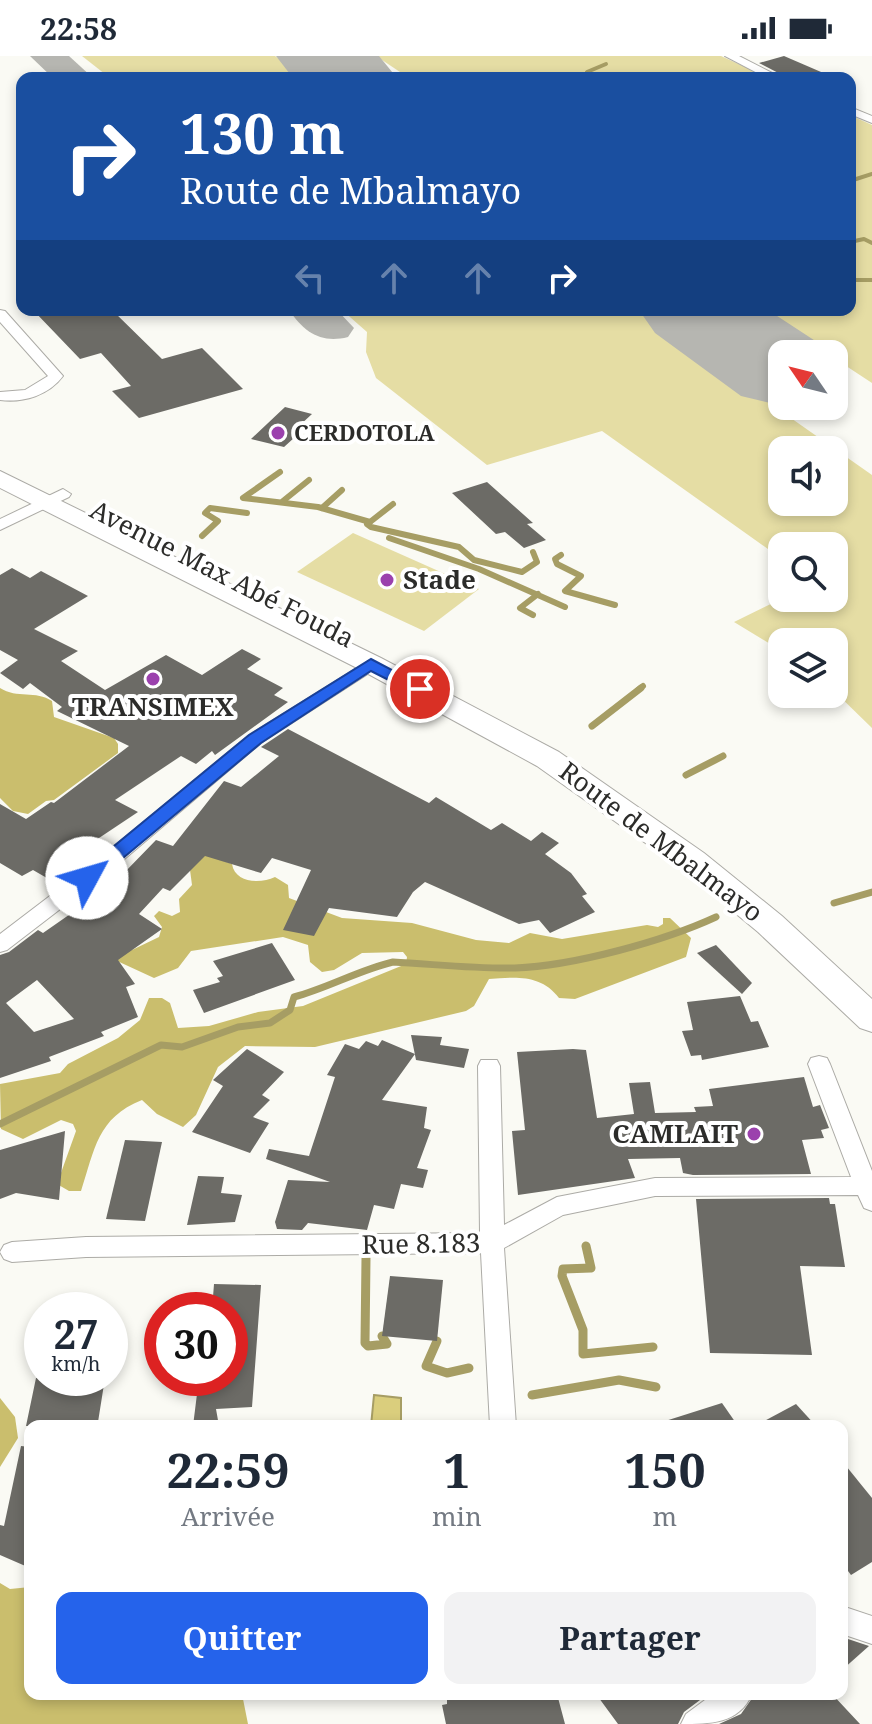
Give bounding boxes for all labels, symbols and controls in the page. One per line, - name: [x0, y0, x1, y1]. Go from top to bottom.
- text: 22:58: [40, 8, 117, 49]
- text: 130 m: [180, 94, 345, 170]
- icon: right: [48, 104, 152, 208]
- text: Route de Mbalmayo: [180, 166, 521, 215]
- icon: left: [288, 256, 332, 300]
- icon: ahead: [372, 256, 416, 300]
- icon: ahead: [456, 256, 500, 300]
- icon: right: [540, 256, 584, 300]
- north arrow: [768, 340, 848, 420]
- map controls: [768, 340, 848, 708]
- place label: CERDOTOLA: [294, 417, 435, 447]
- marker: CERDOTOLA: [269, 424, 287, 442]
- button: sound: [768, 436, 848, 516]
- street label: Avenue Max Abé Fouda: [84, 491, 361, 655]
- button: search: [768, 532, 848, 612]
- place label: Stade: [403, 561, 476, 597]
- marker: Stade: [378, 571, 396, 589]
- button: layers: [768, 628, 848, 708]
- pin: [386, 655, 454, 723]
- icon: arrive: [398, 667, 442, 711]
- marker: TRANSIMEX: [144, 670, 162, 688]
- place label: TRANSIMEX: [72, 688, 234, 724]
- street label: Route de Mbalmayo: [552, 753, 771, 930]
- position arrow: [45, 836, 129, 920]
- place label: CAMLAIT: [612, 1115, 738, 1151]
- marker: CAMLAIT: [745, 1125, 763, 1143]
- street label: Rue 8.183: [361, 1224, 481, 1262]
- speed limit sign: 30: [144, 1292, 248, 1396]
- text: 27: [53, 1306, 99, 1361]
- text: km/h: [51, 1350, 101, 1377]
- text: 22:59: [166, 1437, 290, 1502]
- text: 1: [443, 1437, 470, 1502]
- text: 150: [624, 1437, 706, 1502]
- text: Arrivée: [181, 1498, 275, 1534]
- text: min: [432, 1498, 482, 1534]
- text: m: [653, 1498, 677, 1534]
- button: Quitter: [56, 1592, 428, 1684]
- button: Partager: [444, 1592, 816, 1684]

